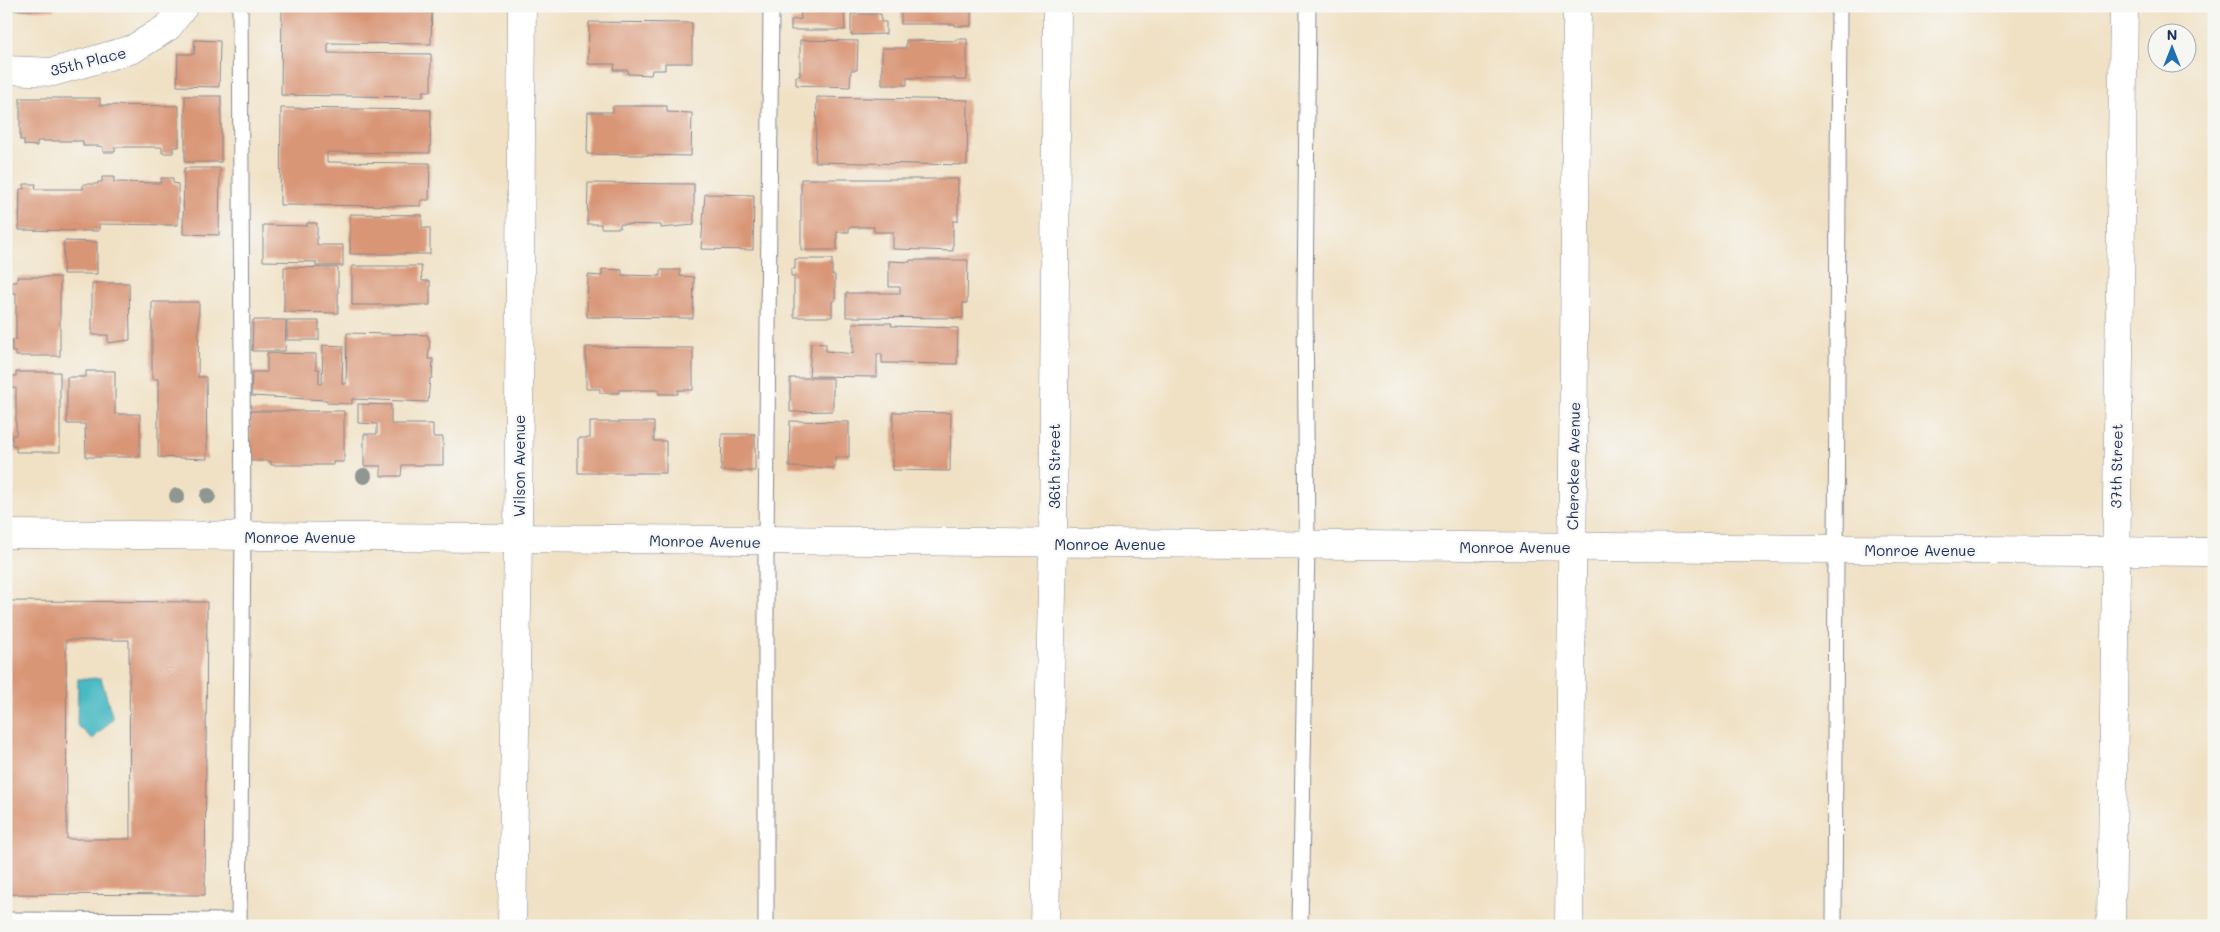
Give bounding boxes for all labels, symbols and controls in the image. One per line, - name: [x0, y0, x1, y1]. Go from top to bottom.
- north arrow: [2148, 22, 2198, 72]
- text: N: [2167, 25, 2177, 44]
- street label: 35th Place: [48, 42, 128, 80]
- street label: Cherokee Avenue: [1562, 402, 1584, 530]
- street label: Wilson Avenue: [509, 415, 529, 517]
- street label: 36th Street: [1044, 423, 1064, 509]
- street label: 37th Street: [2105, 423, 2127, 509]
- street label: Monroe Avenue: [244, 527, 356, 547]
- street label: Monroe Avenue: [649, 530, 761, 552]
- street label: Monroe Avenue: [1054, 534, 1166, 554]
- street label: Monroe Avenue: [1459, 537, 1571, 557]
- street label: Monroe Avenue: [1864, 540, 1976, 560]

